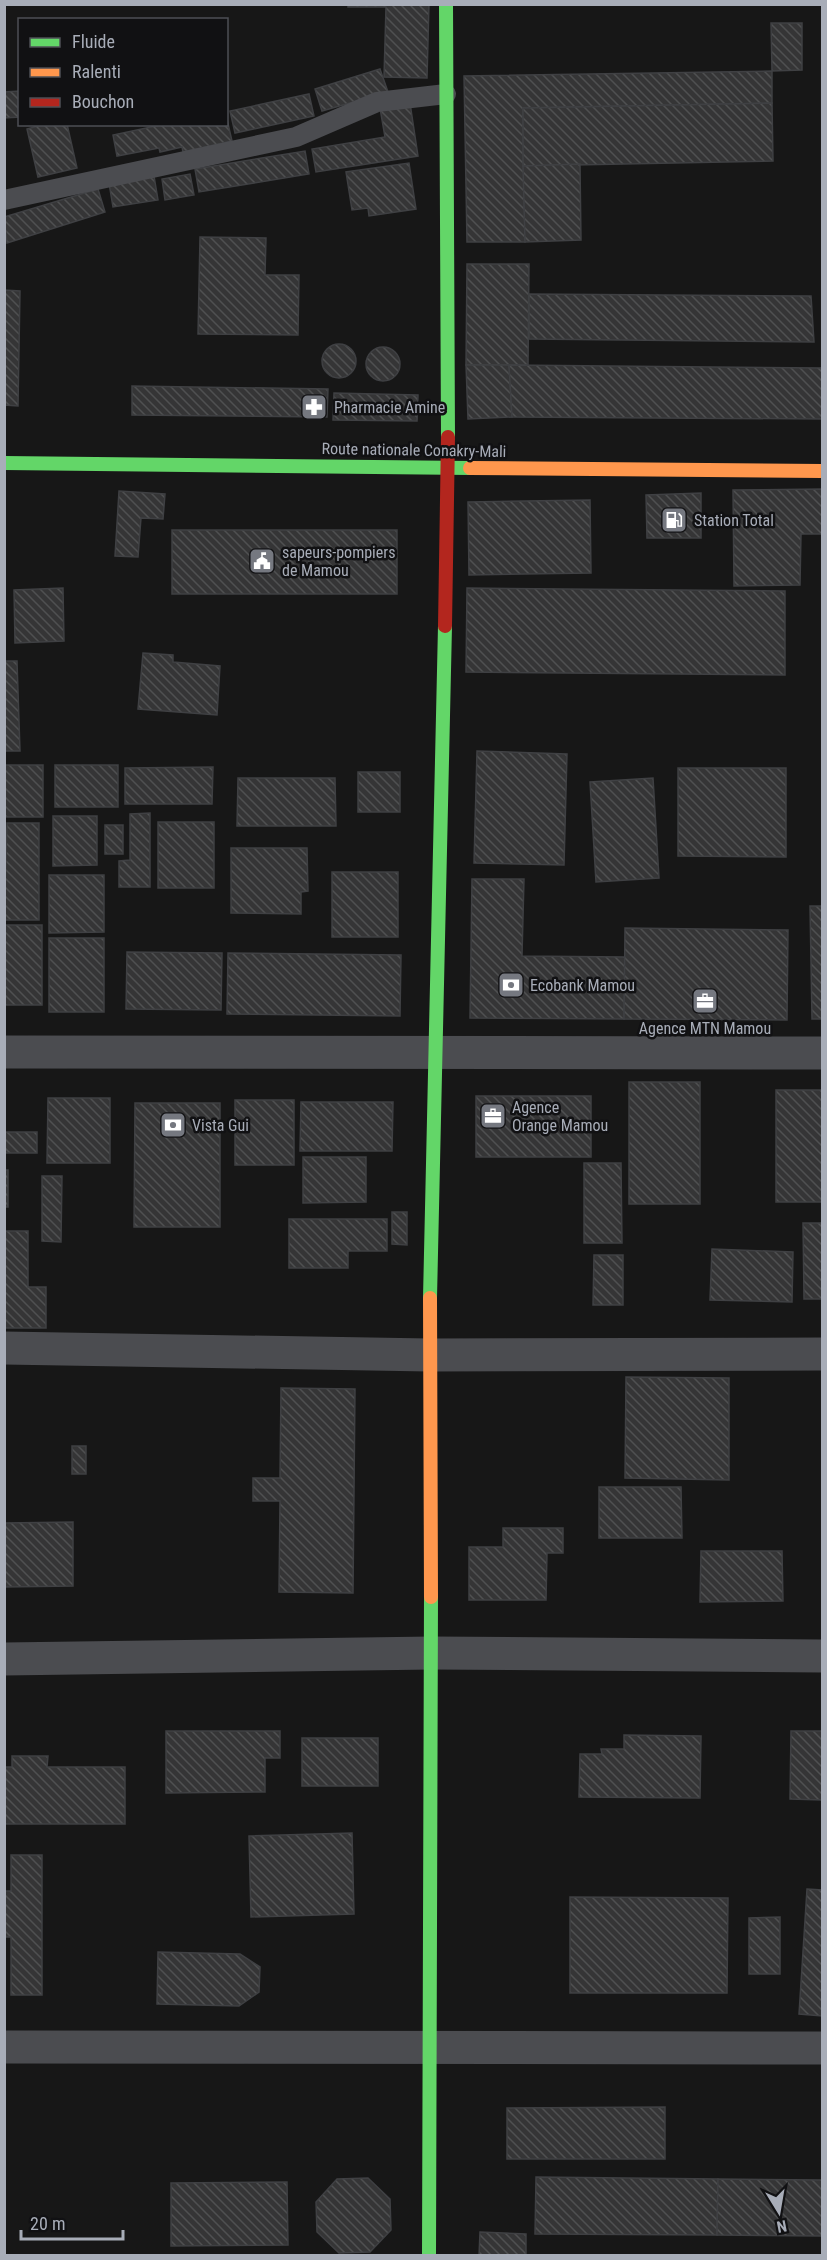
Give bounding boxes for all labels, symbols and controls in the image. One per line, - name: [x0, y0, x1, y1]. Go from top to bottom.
- legend: [18, 18, 228, 126]
- text: Fluide: [72, 31, 115, 52]
- text: Ralenti: [72, 61, 121, 82]
- text: Bouchon: [72, 91, 134, 112]
- pharmacy icon: Pharmacie Amine: [299, 392, 329, 422]
- place label: Pharmacie Amine: [334, 398, 445, 417]
- street label: Route nationale Conakry-Mali: [321, 439, 507, 461]
- fuel station icon: Station Total: [659, 505, 689, 535]
- place label: Station Total: [694, 511, 774, 530]
- place label: sapeurs-pompiers de Mamou: [282, 543, 395, 580]
- public building icon: sapeurs-pompiers de Mamou: [247, 546, 277, 576]
- bank icon: Ecobank Mamou: [496, 970, 526, 1000]
- place label: Ecobank Mamou: [530, 976, 635, 995]
- office icon: Agence MTN Mamou: [690, 986, 720, 1016]
- place label: Agence MTN Mamou: [639, 1019, 771, 1038]
- place label: Agence Orange Mamou: [512, 1098, 608, 1135]
- office icon: Agence Orange Mamou: [478, 1101, 508, 1131]
- bank icon: Vista Gui: [158, 1110, 188, 1140]
- place label: Vista Gui: [192, 1116, 249, 1135]
- north arrow: [749, 2182, 809, 2242]
- scale bar: [21, 2203, 123, 2241]
- text: 20 m: [30, 2213, 65, 2234]
- text: N: [775, 2216, 788, 2236]

